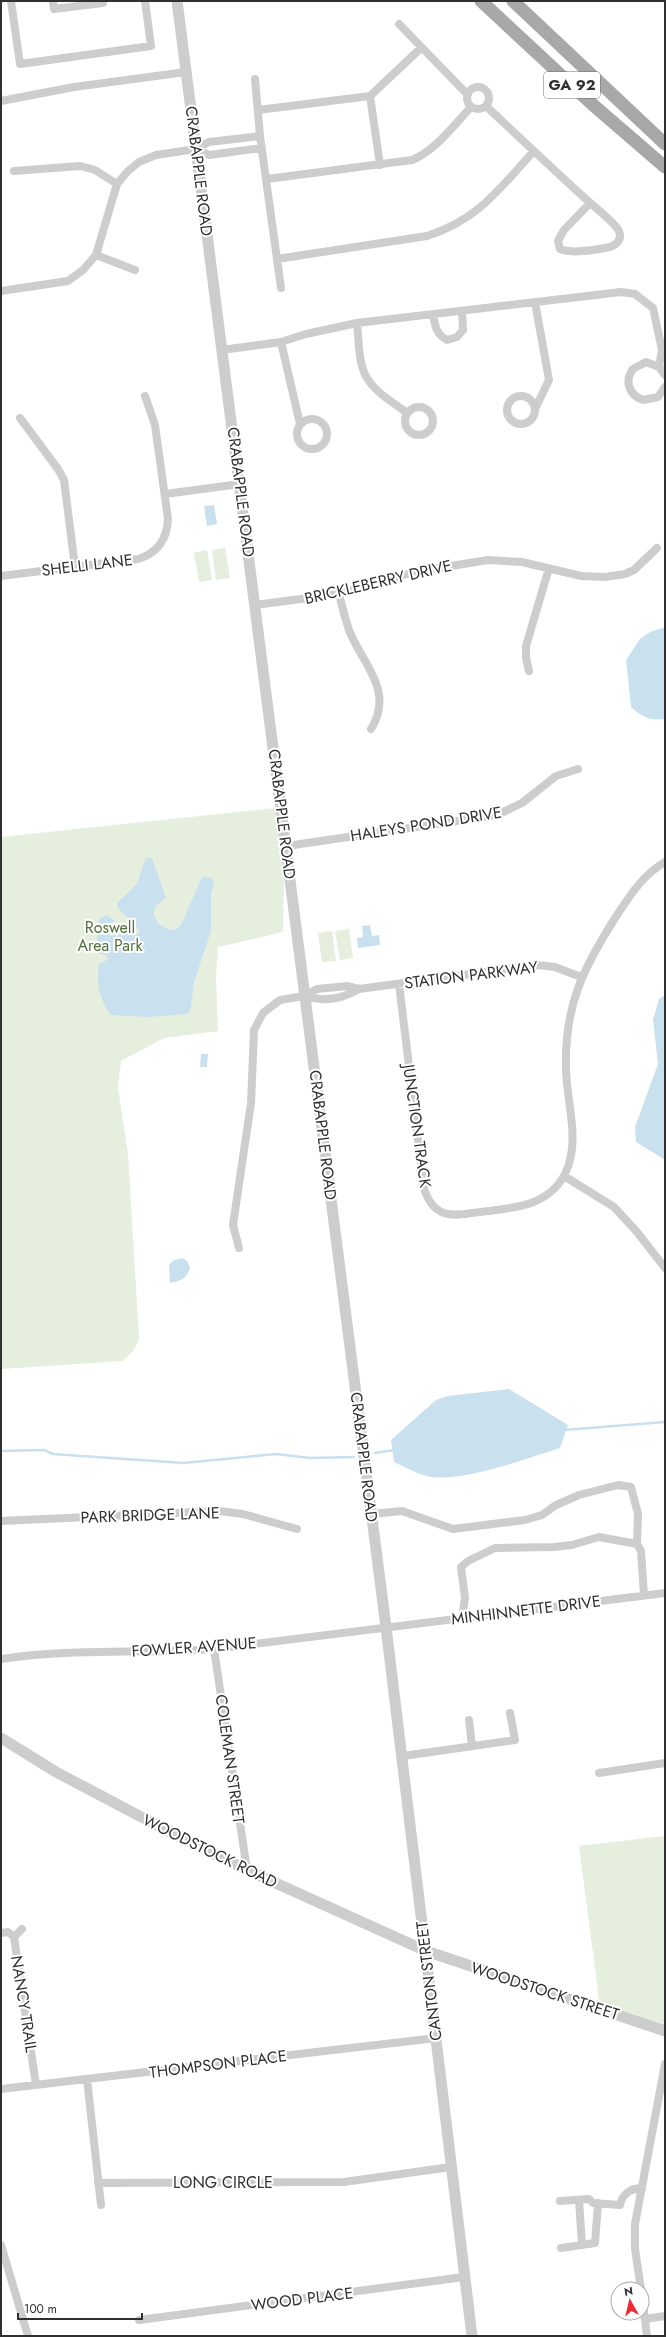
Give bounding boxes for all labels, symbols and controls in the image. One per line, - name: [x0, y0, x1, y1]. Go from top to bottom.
- road number: GA 92: [544, 72, 600, 98]
- street label: CRABAPPLE ROAD: [180, 105, 218, 237]
- street label: CRABAPPLE ROAD: [222, 426, 260, 558]
- street label: SHELLI LANE: [40, 548, 134, 582]
- street label: BRICKLEBERRY DRIVE: [302, 554, 454, 610]
- street label: CRABAPPLE ROAD: [263, 748, 301, 880]
- street label: HALEYS POND DRIVE: [349, 801, 503, 847]
- park label: Roswell Area Park: [77, 916, 143, 957]
- street label: STATION PARKWAY: [403, 955, 539, 995]
- street label: JUNCTION TRACK: [397, 1061, 437, 1189]
- street label: CRABAPPLE ROAD: [304, 1069, 342, 1201]
- street label: CRABAPPLE ROAD: [345, 1391, 383, 1523]
- street label: PARK BRIDGE LANE: [80, 1501, 220, 1529]
- street label: MINHINNETTE DRIVE: [450, 1589, 602, 1631]
- street label: FOWLER AVENUE: [131, 1631, 257, 1663]
- street label: COLEMAN STREET: [210, 1693, 251, 1826]
- street label: WOODSTOCK ROAD: [139, 1808, 281, 1894]
- street label: CANTON STREET: [410, 1919, 448, 2042]
- street label: NANCY TRAIL: [5, 1954, 43, 2055]
- street label: WOODSTOCK STREET: [468, 1956, 623, 2026]
- street label: THOMPSON PLACE: [148, 2044, 288, 2084]
- street label: LONG CIRCLE: [173, 2171, 273, 2194]
- street label: WOOD PLACE: [250, 2281, 354, 2317]
- north arrow: [610, 2281, 650, 2321]
- text: N: [623, 2283, 634, 2300]
- scale bar: [18, 2295, 142, 2321]
- text: 100 m: [24, 2300, 57, 2318]

